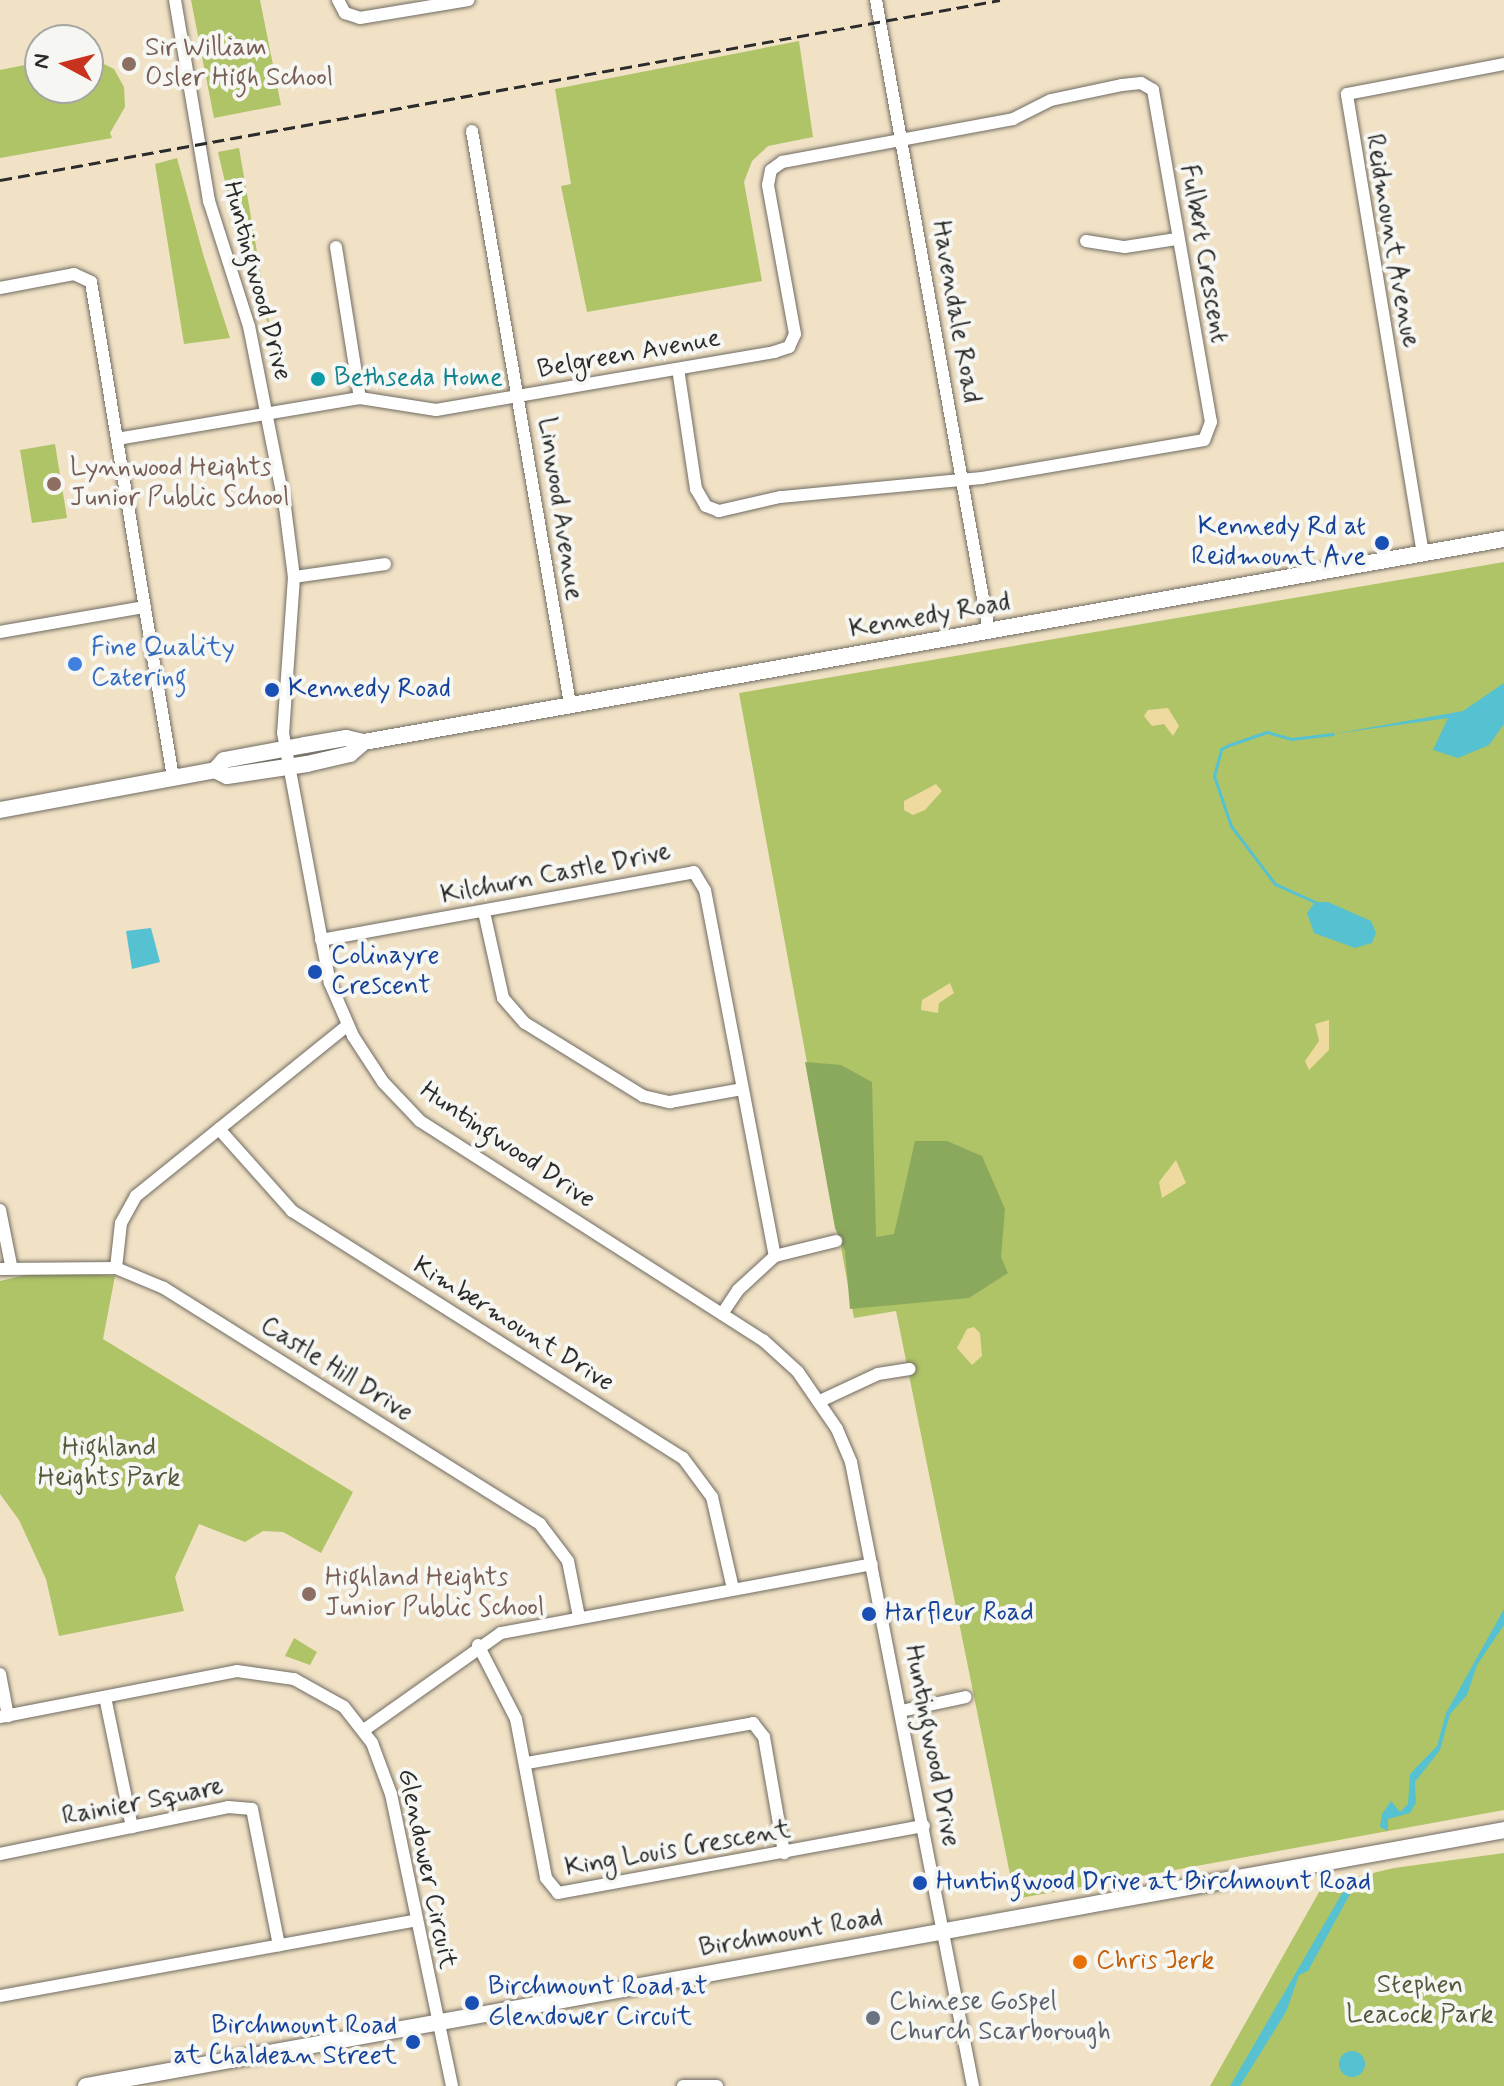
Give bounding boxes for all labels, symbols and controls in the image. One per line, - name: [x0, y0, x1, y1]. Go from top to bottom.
- north arrow: [24, 24, 104, 104]
- place label: Sir William Osler High School: [145, 33, 333, 94]
- text: N: [27, 52, 57, 70]
- marker: Sir William Osler High School: [120, 55, 138, 73]
- street label: Reidmount Avenue: [1357, 133, 1425, 349]
- street label: Fulbert Crescent: [1172, 161, 1234, 347]
- street label: Huntingwood Drive: [215, 179, 297, 383]
- street label: Havendale Road: [924, 220, 986, 404]
- street label: Belgreen Avenue: [534, 323, 724, 387]
- place label: Bethseda Home: [334, 363, 507, 395]
- marker: Bethseda Home: [309, 370, 327, 388]
- street label: Linwood Avenue: [530, 419, 588, 599]
- place label: Lynnwood Heights Junior Public School: [70, 453, 291, 514]
- marker: Lynnwood Heights Junior Public School: [45, 475, 63, 493]
- place label: Kennedy Rd at Reidmount Ave: [1194, 512, 1366, 574]
- marker: Kennedy Rd at Reidmount Ave: [1373, 534, 1391, 552]
- street label: Kennedy Road: [848, 588, 1012, 646]
- place label: Fine Quality Catering: [91, 633, 231, 694]
- marker: Fine Quality Catering: [66, 655, 84, 673]
- place label: Kennedy Road: [288, 674, 449, 706]
- marker: Kennedy Road: [263, 681, 281, 699]
- street label: Kilchurn Castle Drive: [438, 837, 674, 913]
- place label: Colinayre Crescent: [331, 941, 439, 1002]
- marker: Colinayre Crescent: [306, 963, 324, 981]
- street label: Huntingwood Drive: [414, 1076, 600, 1216]
- street label: Kimbermount Drive: [407, 1251, 619, 1399]
- street label: Castle Hill Drive: [254, 1310, 418, 1430]
- park label: Highland Heights Park: [39, 1433, 179, 1494]
- place label: Highland Heights Junior Public School: [325, 1563, 546, 1624]
- marker: Highland Heights Junior Public School: [300, 1585, 318, 1603]
- place label: Harfleur Road: [885, 1598, 1034, 1630]
- marker: Harfleur Road: [860, 1605, 878, 1623]
- street label: Huntingwood Drive: [896, 1643, 966, 1849]
- street label: Glendower Circuit: [390, 1766, 462, 1972]
- street label: Rainier Square: [60, 1772, 226, 1834]
- street label: King Louis Crescent: [567, 1816, 789, 1884]
- place label: Huntingwood Drive at Birchmount Road: [936, 1867, 1367, 1899]
- marker: Huntingwood Drive at Birchmount Road: [911, 1874, 929, 1892]
- street label: Birchmount Road: [697, 1903, 885, 1965]
- place label: Chris Jerk: [1096, 1946, 1216, 1978]
- marker: Chris Jerk: [1071, 1953, 1089, 1971]
- park label: Stephen Leacock Park: [1347, 1970, 1493, 2032]
- place label: Birchmount Road at Glendower Circuit: [488, 1972, 708, 2034]
- place label: Chinese Gospel Church Scarborough: [889, 1987, 1111, 2048]
- marker: Birchmount Road at Glendower Circuit: [463, 1994, 481, 2012]
- marker: Chinese Gospel Church Scarborough: [864, 2009, 882, 2027]
- place label: Birchmount Road at Chaldean Street: [177, 2011, 397, 2072]
- marker: Birchmount Road at Chaldean Street: [404, 2033, 422, 2051]

